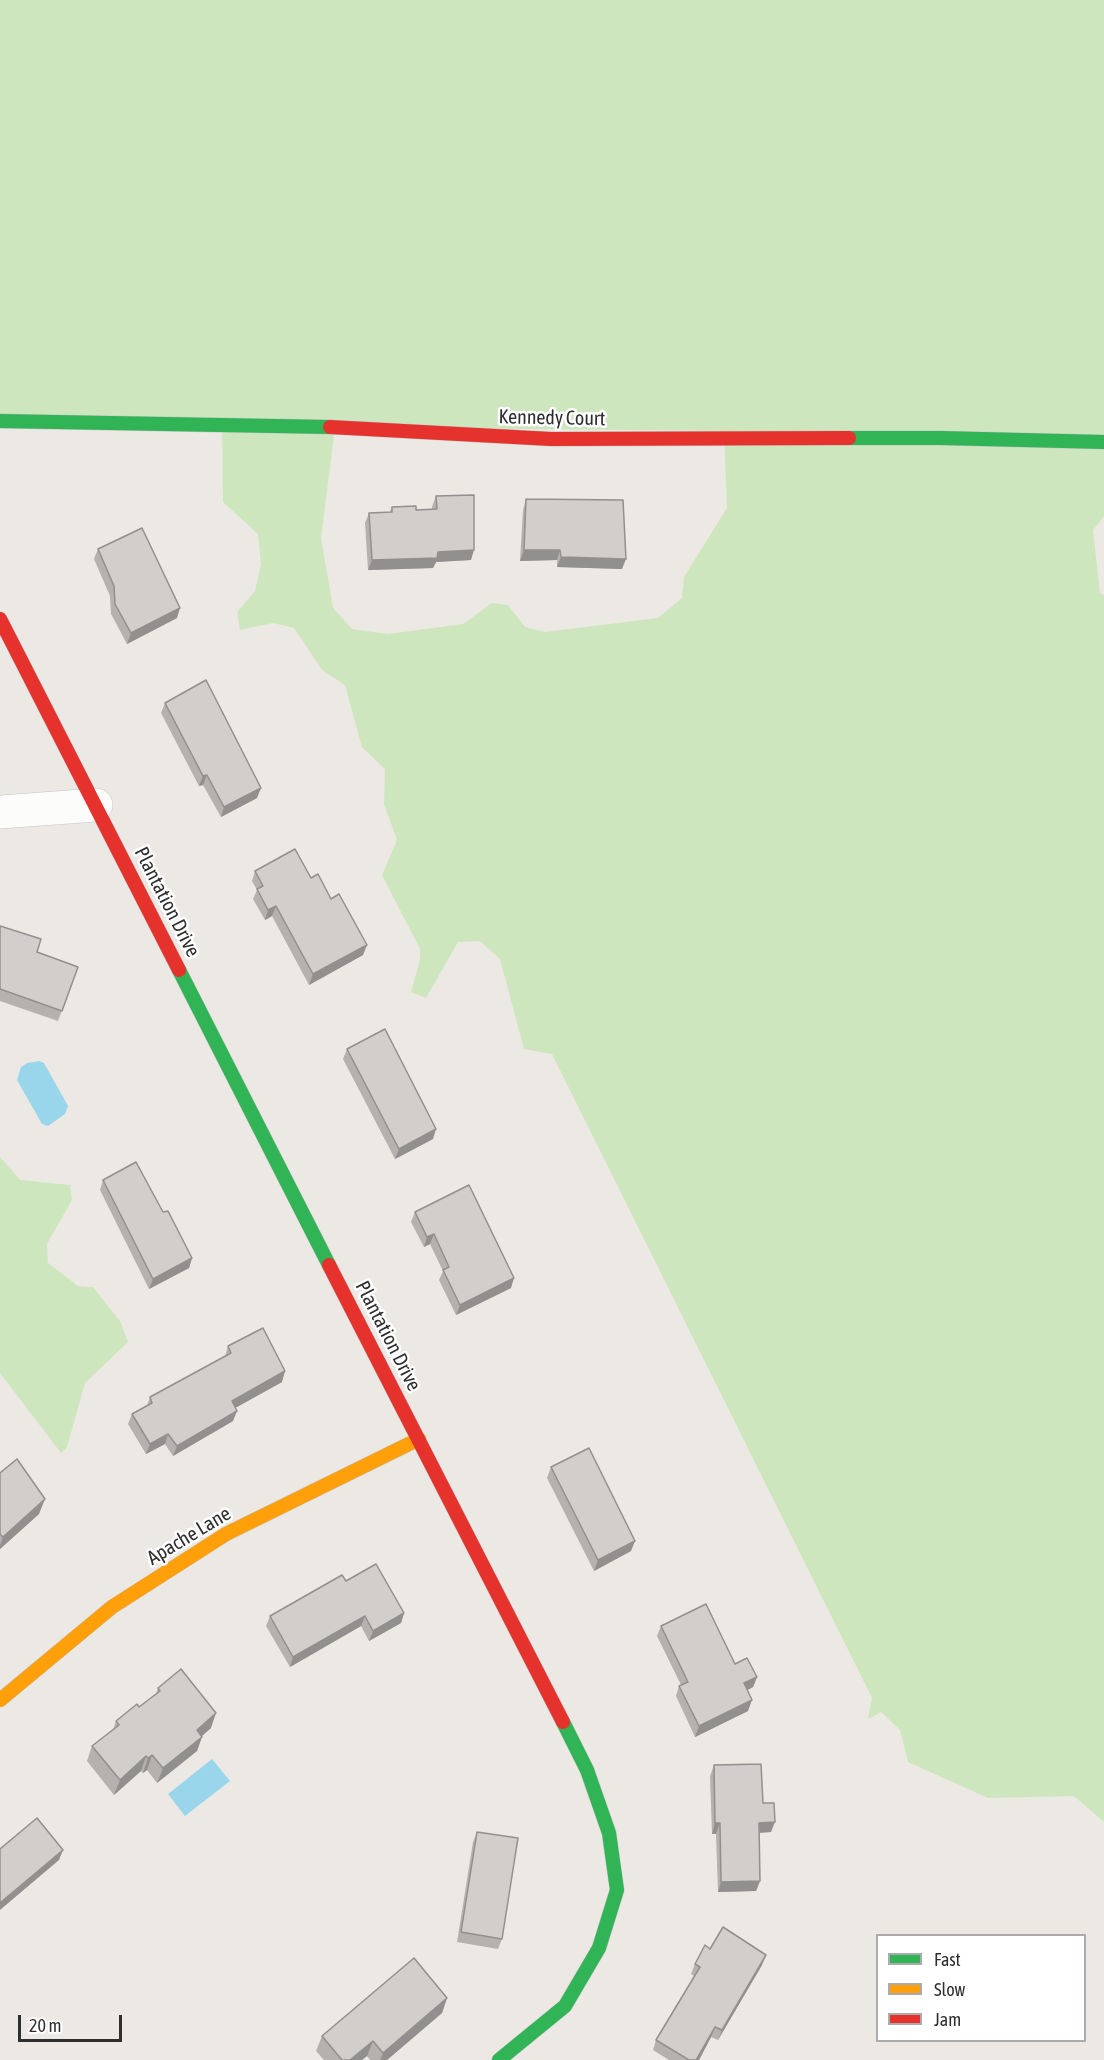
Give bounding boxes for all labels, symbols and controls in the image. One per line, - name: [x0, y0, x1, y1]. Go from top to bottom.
- street label: Kennedy Court: [498, 405, 606, 431]
- street label: Plantation Drive: [129, 843, 205, 961]
- street label: Plantation Drive: [350, 1277, 426, 1395]
- street label: Apache Lane: [143, 1502, 235, 1570]
- legend: [876, 1934, 1086, 2042]
- text: Fast: [934, 1949, 961, 1970]
- text: Slow: [934, 1979, 965, 2000]
- scale bar: [21, 2003, 124, 2041]
- text: Jam: [934, 2009, 961, 2030]
- text: 20 m: [29, 2015, 61, 2036]

